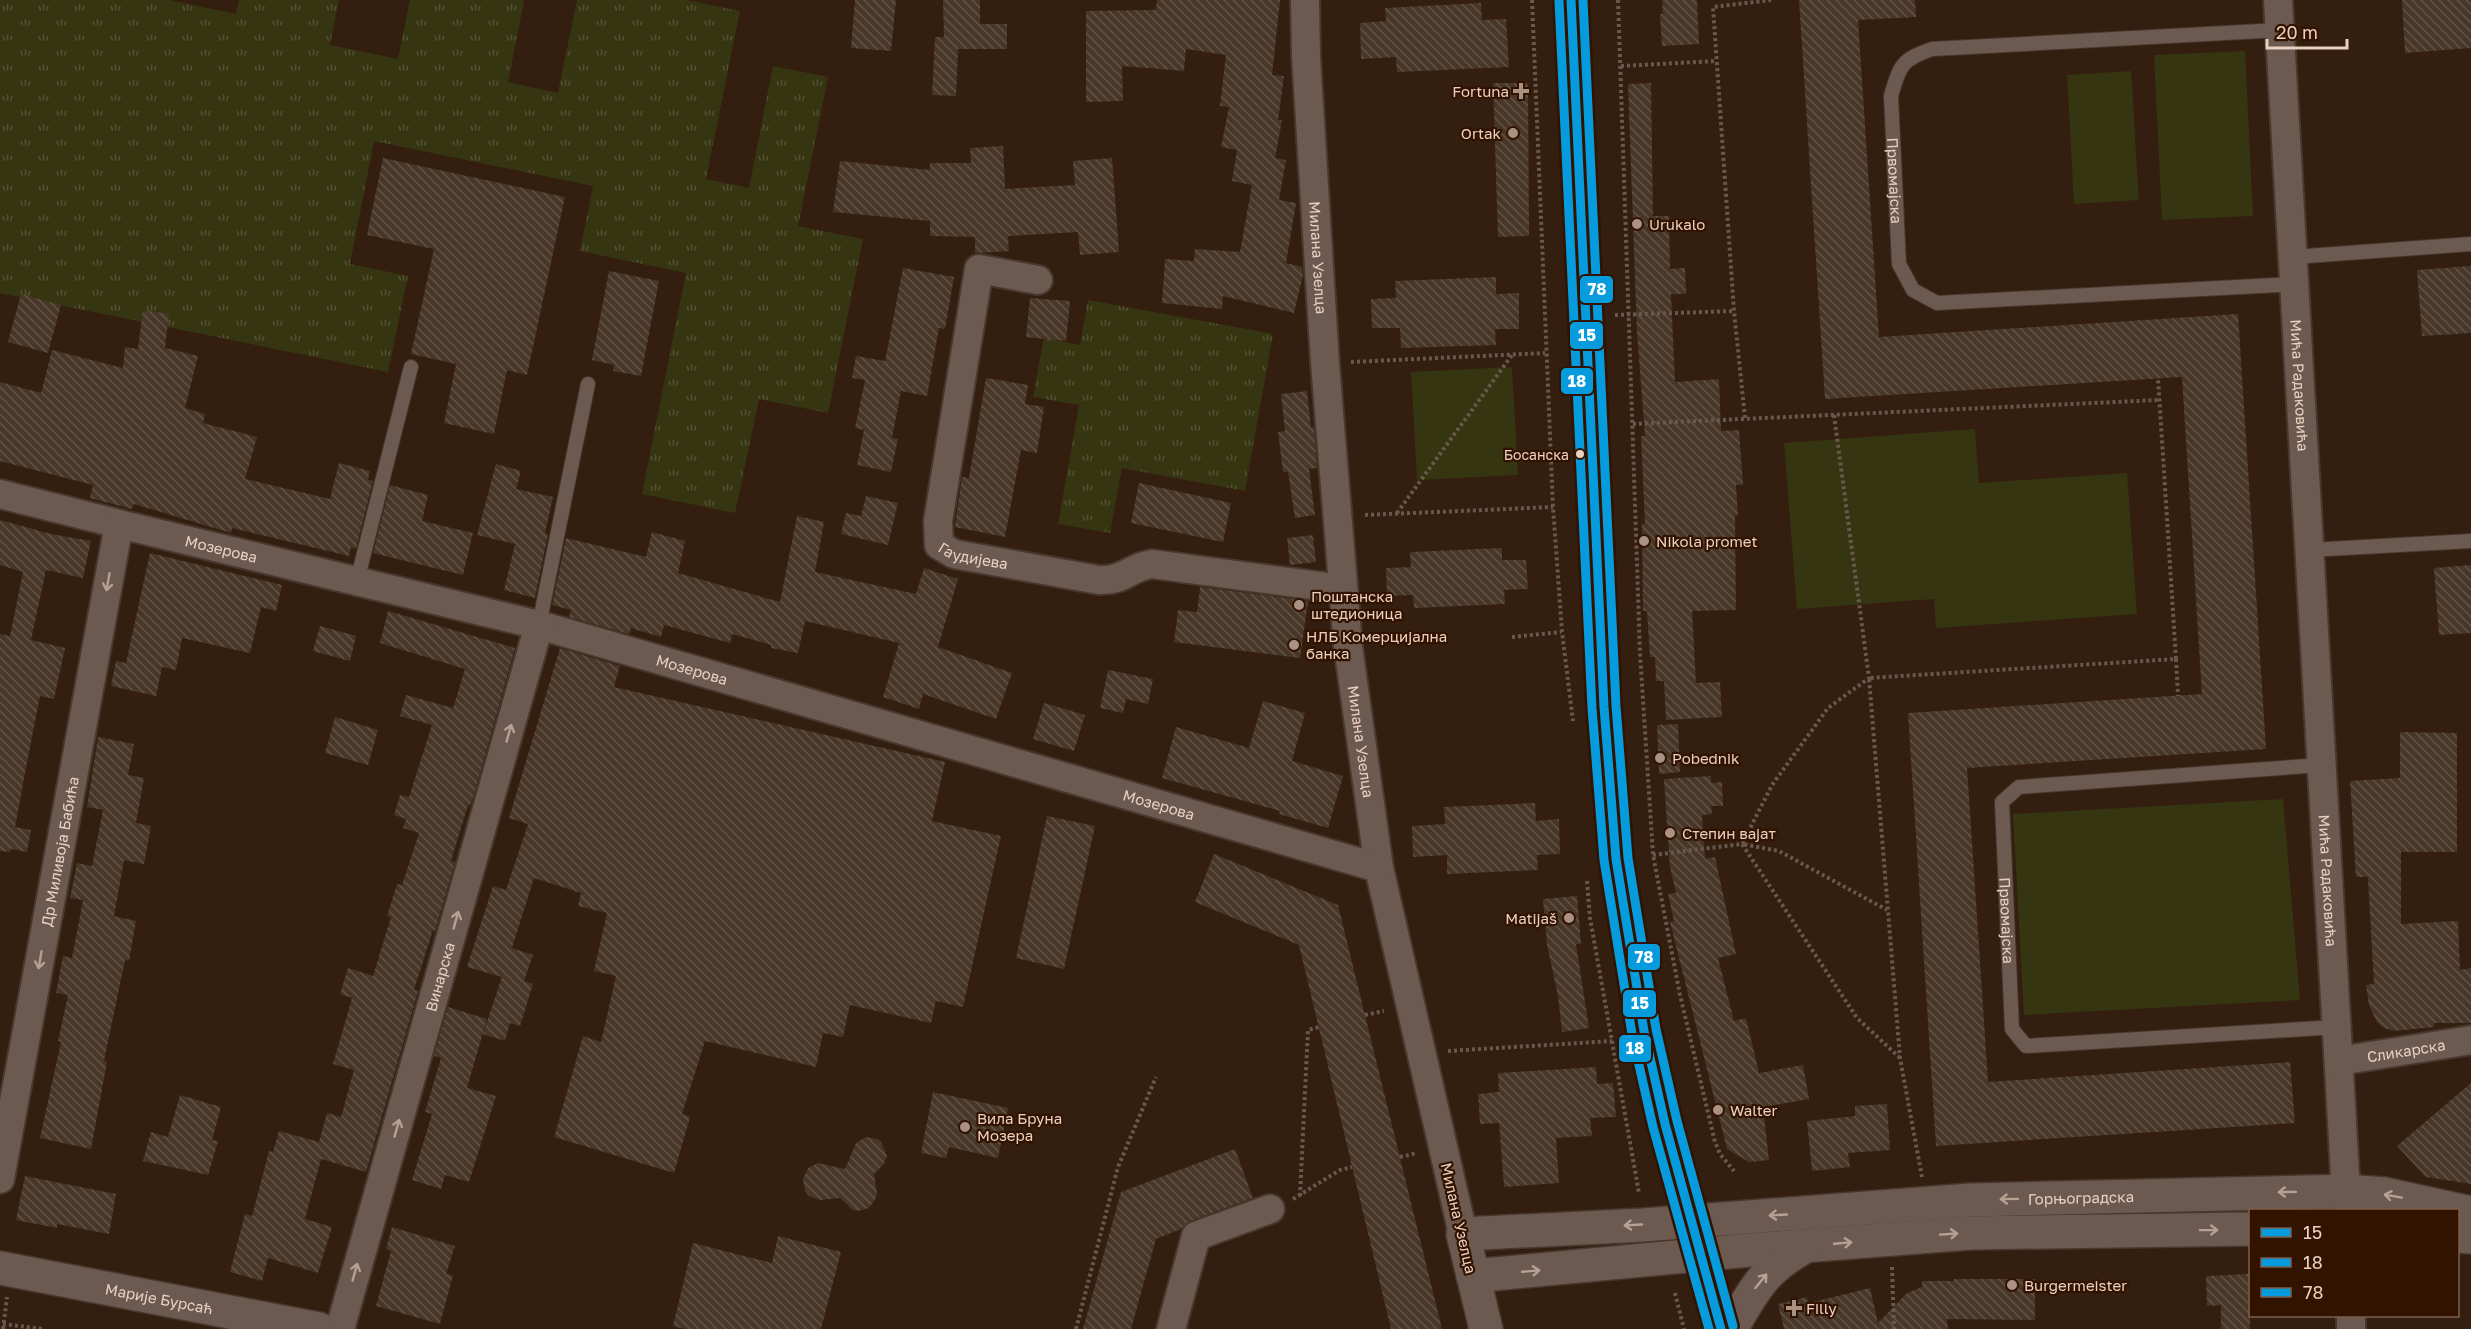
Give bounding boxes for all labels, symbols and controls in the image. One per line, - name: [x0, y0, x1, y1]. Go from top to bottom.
- scale bar: [2267, 12, 2346, 50]
- text: 20 m: [2276, 21, 2318, 43]
- place label: Fortuna: [1452, 82, 1509, 100]
- marker: Fortuna: [1514, 84, 1528, 98]
- place label: Ortak: [1461, 124, 1502, 142]
- marker: Ortak: [1506, 126, 1520, 140]
- street label: Првомајска: [1884, 137, 1906, 224]
- street label: Милана Узелца: [1306, 201, 1331, 315]
- place label: Urukalo: [1649, 215, 1705, 233]
- marker: Urukalo: [1630, 217, 1644, 231]
- line badge: 78: [1579, 275, 1614, 304]
- text: 78: [1588, 279, 1606, 299]
- street label: Мића Радаковића: [2287, 319, 2313, 452]
- line badge: 15: [1569, 321, 1604, 350]
- text: 15: [1578, 325, 1596, 345]
- line badge: 18: [1560, 367, 1594, 395]
- text: 18: [1568, 371, 1586, 391]
- place label: Босанска: [1504, 446, 1569, 463]
- marker: Босанска: [1574, 448, 1586, 460]
- street label: Мозерова: [183, 531, 259, 566]
- place label: Nikola promet: [1656, 532, 1758, 550]
- marker: Nikola promet: [1637, 534, 1651, 548]
- street label: Гаудијева: [935, 538, 1009, 573]
- one-way arrow: [102, 572, 113, 591]
- place label: Поштанска штедионица: [1311, 587, 1402, 622]
- marker: Поштанска штедионица: [1292, 598, 1306, 612]
- place label: НЛБ Комерцијална банка: [1306, 627, 1447, 662]
- marker: НЛБ Комерцијална банка: [1287, 638, 1301, 652]
- street label: Мозерова: [654, 650, 730, 688]
- street label: Милана Узелца: [1345, 684, 1378, 799]
- one-way arrow: [504, 723, 515, 742]
- place label: Pobednik: [1672, 749, 1740, 767]
- marker: Pobednik: [1653, 751, 1667, 765]
- street label: Др Миливоја Бабића: [37, 775, 82, 928]
- street label: Мозерова: [1121, 785, 1197, 823]
- street label: Мића Радаковића: [2315, 814, 2341, 947]
- place label: Степин вајат: [1682, 824, 1776, 842]
- marker: Степин вајат: [1663, 826, 1677, 840]
- street label: Првомајска: [1996, 877, 2018, 964]
- place label: Matijaš: [1505, 909, 1557, 927]
- one-way arrow: [451, 911, 462, 930]
- marker: Matijaš: [1562, 911, 1576, 925]
- street label: Винарска: [421, 940, 458, 1014]
- line badge: 78: [1627, 943, 1661, 971]
- text: 78: [1635, 947, 1653, 967]
- one-way arrow: [34, 949, 45, 969]
- line badge: 15: [1622, 989, 1657, 1018]
- text: 15: [1631, 993, 1649, 1013]
- line badge: 18: [1618, 1034, 1652, 1063]
- street label: Сликарска: [2366, 1035, 2447, 1065]
- text: 18: [1626, 1038, 1644, 1058]
- place label: Walter: [1730, 1101, 1777, 1119]
- marker: Walter: [1711, 1103, 1725, 1117]
- place label: Вила Бруна Мозера: [977, 1109, 1062, 1144]
- one-way arrow: [392, 1119, 403, 1138]
- marker: Вила Бруна Мозера: [958, 1120, 972, 1134]
- street label: Милана Узелца: [1438, 1161, 1480, 1275]
- street label: Горњоградска: [2028, 1187, 2134, 1208]
- one-way arrow: [2278, 1187, 2298, 1198]
- one-way arrow: [2384, 1190, 2404, 1201]
- one-way arrow: [1999, 1193, 2019, 1205]
- legend: [2249, 1209, 2459, 1317]
- one-way arrow: [1769, 1210, 1789, 1221]
- one-way arrow: [1623, 1220, 1643, 1231]
- text: 15: [2303, 1221, 2322, 1243]
- one-way arrow: [2199, 1224, 2219, 1235]
- one-way arrow: [1939, 1229, 1959, 1240]
- one-way arrow: [1832, 1237, 1852, 1248]
- text: 18: [2303, 1251, 2323, 1273]
- one-way arrow: [350, 1263, 361, 1282]
- one-way arrow: [1521, 1265, 1541, 1276]
- one-way arrow: [1754, 1273, 1767, 1289]
- place label: Burgermeister: [2024, 1276, 2127, 1294]
- marker: Burgermeister: [2005, 1278, 2019, 1292]
- street label: Марије Бурсаћ: [104, 1279, 215, 1318]
- text: 78: [2303, 1281, 2324, 1303]
- place label: Filly: [1806, 1299, 1837, 1317]
- marker: Filly: [1787, 1301, 1801, 1315]

